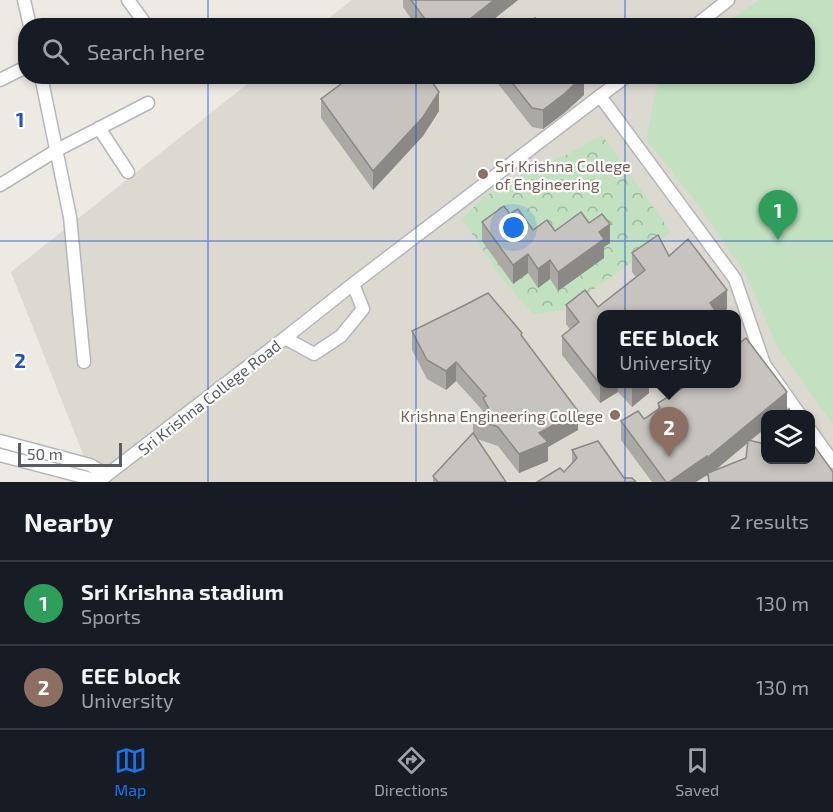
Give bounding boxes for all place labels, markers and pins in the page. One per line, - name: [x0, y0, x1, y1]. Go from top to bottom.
- place label: Sri Krishna College of Engineering: [495, 156, 631, 193]
- marker: Sri Krishna College of Engineering: [476, 167, 490, 181]
- pin: 1: [758, 190, 798, 240]
- place label: Krishna Engineering College: [401, 406, 603, 425]
- marker: Krishna Engineering College: [608, 408, 622, 422]
- pin: 2: [650, 408, 688, 457]

